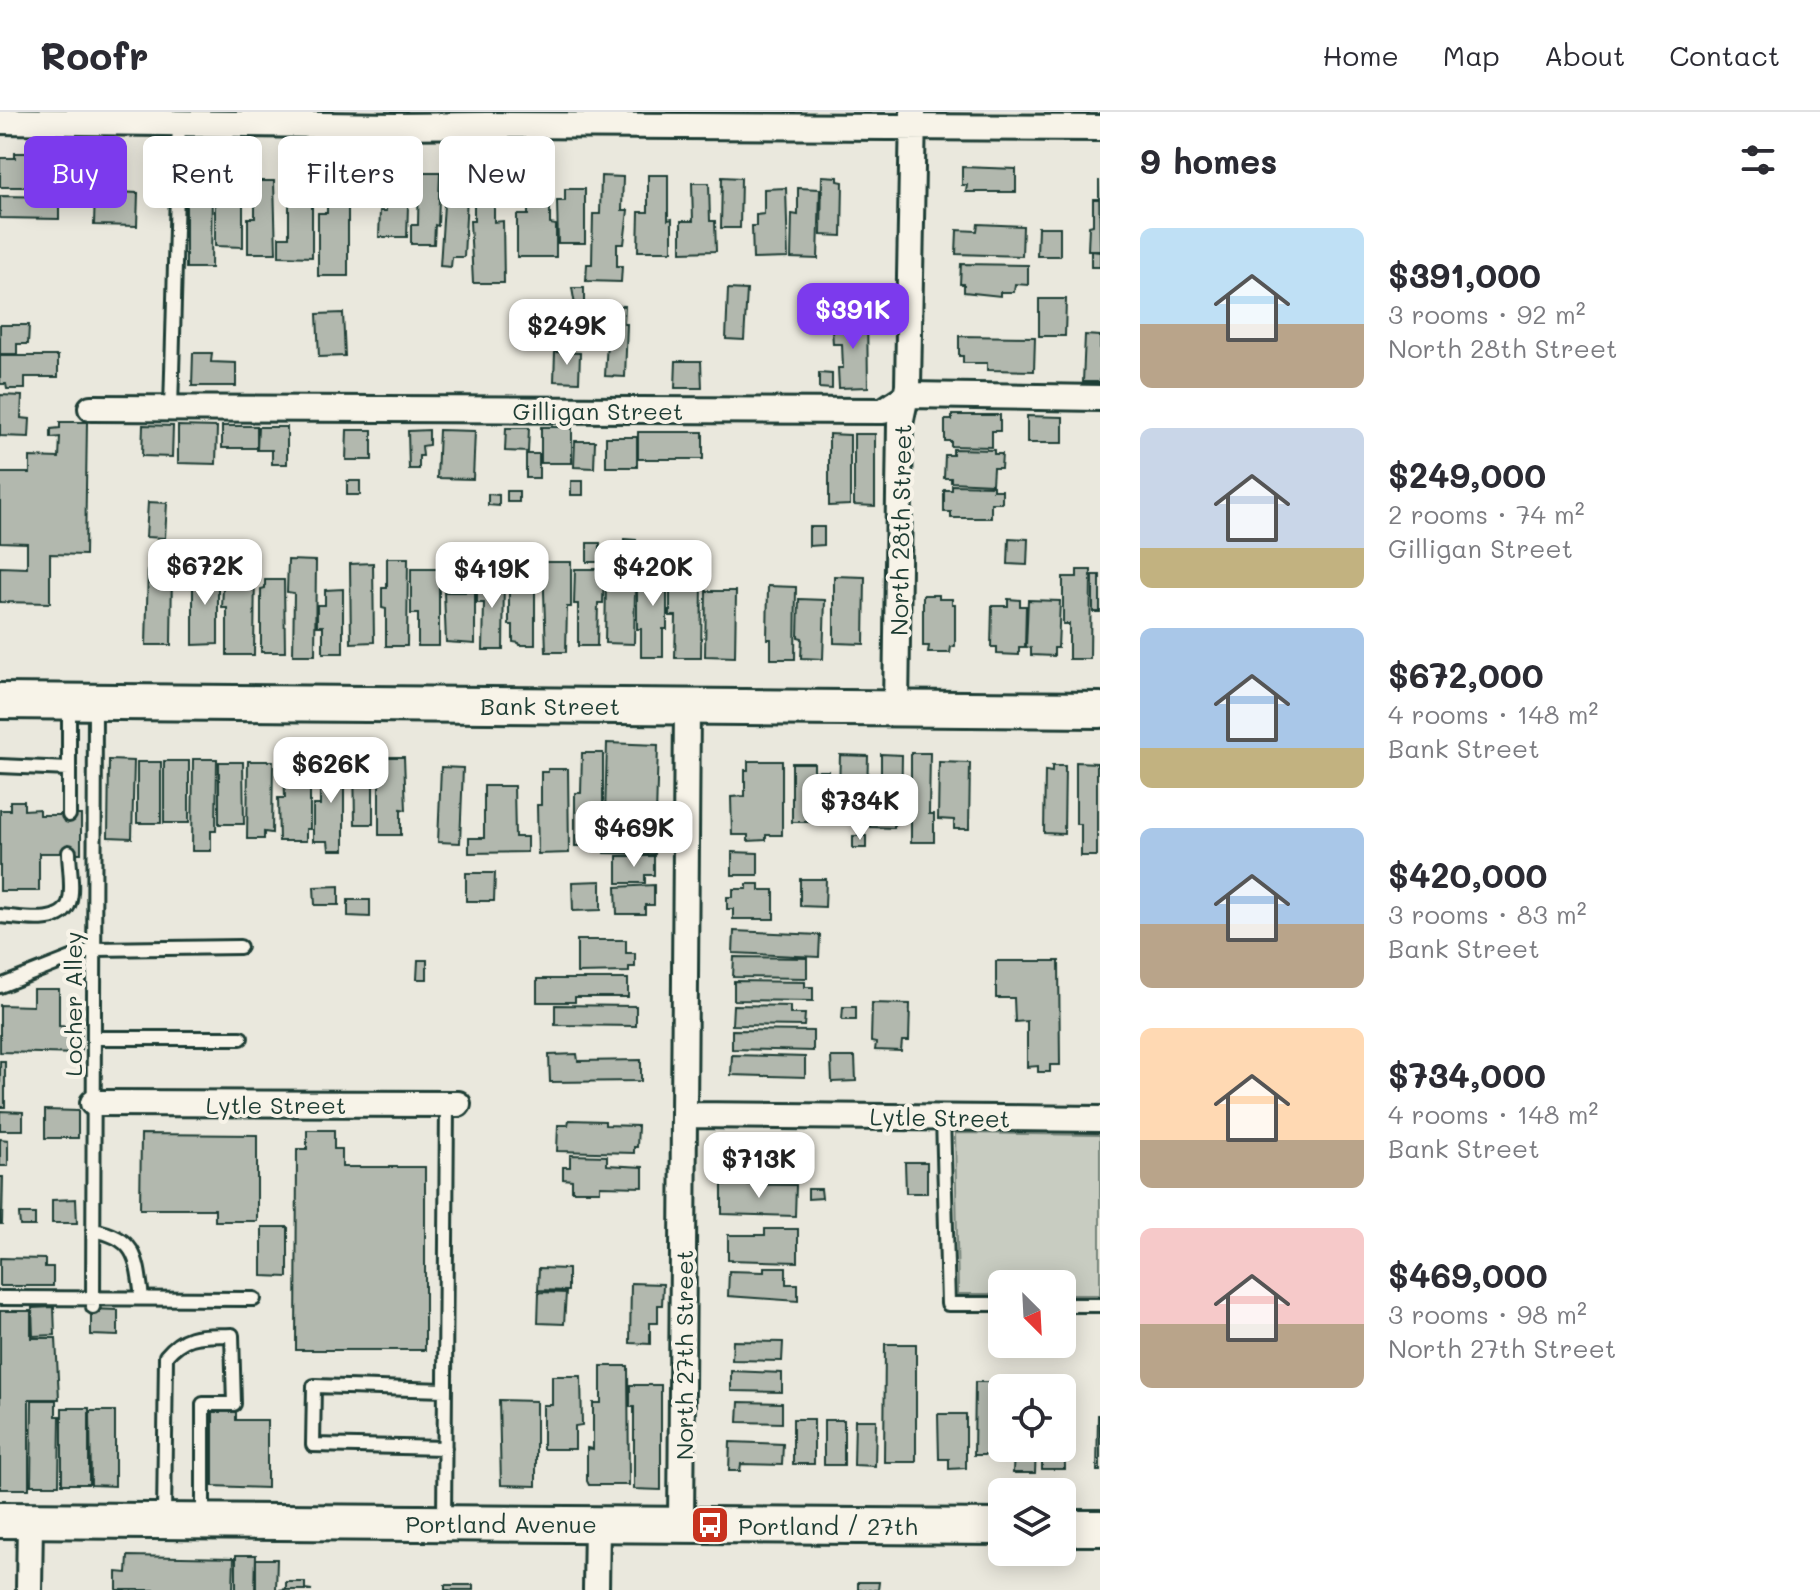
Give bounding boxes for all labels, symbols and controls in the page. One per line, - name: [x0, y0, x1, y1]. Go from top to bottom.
- text: Roofr: [40, 30, 149, 80]
- text: Home: [1323, 37, 1399, 73]
- text: Map: [1443, 37, 1500, 73]
- text: About: [1544, 37, 1625, 73]
- text: Contact: [1669, 37, 1780, 73]
- chip: Buy: [24, 136, 127, 208]
- chip: Rent: [143, 136, 262, 208]
- chip: Filters: [278, 136, 423, 208]
- chip: New: [439, 136, 555, 208]
- text: 9 homes: [1140, 138, 1277, 183]
- icon: filters: [1736, 138, 1780, 182]
- text: $391,000: [1388, 252, 1541, 297]
- icon: home: [1204, 260, 1300, 356]
- pin: $391K: [797, 283, 909, 351]
- text: $391K: [815, 292, 891, 326]
- text: 3 rooms · 92 m²: [1388, 297, 1586, 331]
- pin: $249K: [511, 299, 623, 367]
- text: $249K: [527, 308, 607, 342]
- text: North 28th Street: [1388, 331, 1617, 365]
- street label: Gilligan Street: [513, 395, 683, 426]
- street label: North 28th Street: [883, 424, 917, 636]
- text: $249,000: [1388, 452, 1546, 497]
- icon: home: [1204, 460, 1300, 556]
- text: 2 rooms · 74 m²: [1388, 497, 1585, 531]
- text: Gilligan Street: [1388, 531, 1573, 565]
- pin: $672K: [149, 539, 261, 607]
- pin: $420K: [597, 540, 709, 608]
- pin: $419K: [436, 542, 548, 610]
- text: $672K: [166, 548, 244, 582]
- text: $420K: [613, 549, 693, 583]
- text: $419K: [454, 551, 530, 585]
- text: $672,000: [1388, 652, 1544, 697]
- icon: home: [1204, 660, 1300, 756]
- street label: Bank Street: [480, 690, 620, 721]
- text: 4 rooms · 148 m²: [1388, 697, 1598, 731]
- text: Bank Street: [1388, 731, 1540, 765]
- pin: $626K: [275, 737, 387, 805]
- text: $626K: [291, 746, 371, 780]
- pin: $734K: [804, 774, 916, 842]
- text: $734K: [820, 783, 900, 817]
- pin: $469K: [578, 801, 690, 869]
- text: $469K: [593, 810, 675, 844]
- text: $420,000: [1388, 852, 1547, 897]
- icon: home: [1204, 860, 1300, 956]
- text: 3 rooms · 83 m²: [1388, 897, 1587, 931]
- street label: Locher Alley: [57, 931, 88, 1077]
- text: Bank Street: [1388, 931, 1540, 965]
- text: $734,000: [1388, 1052, 1546, 1097]
- icon: home: [1204, 1060, 1300, 1156]
- street label: Lytle Street: [206, 1089, 346, 1120]
- text: 4 rooms · 148 m²: [1388, 1097, 1598, 1131]
- street label: Lytle Street: [869, 1100, 1011, 1134]
- text: Bank Street: [1388, 1131, 1540, 1165]
- pin: $713K: [703, 1132, 815, 1200]
- text: $713K: [722, 1141, 796, 1175]
- street label: North 27th Street: [668, 1250, 699, 1460]
- text: $469,000: [1388, 1252, 1548, 1297]
- icon: home: [1204, 1260, 1300, 1356]
- north arrow: [988, 1270, 1076, 1358]
- map controls: [988, 1270, 1076, 1566]
- text: 3 rooms · 98 m²: [1388, 1297, 1587, 1331]
- text: North 27th Street: [1388, 1331, 1616, 1365]
- button: locate: [988, 1374, 1076, 1462]
- button: layers: [988, 1478, 1076, 1566]
- bus stop icon: Portland / 27th: [689, 1504, 731, 1546]
- street label: Portland Avenue: [405, 1508, 597, 1539]
- place label: Portland / 27th: [738, 1510, 918, 1541]

